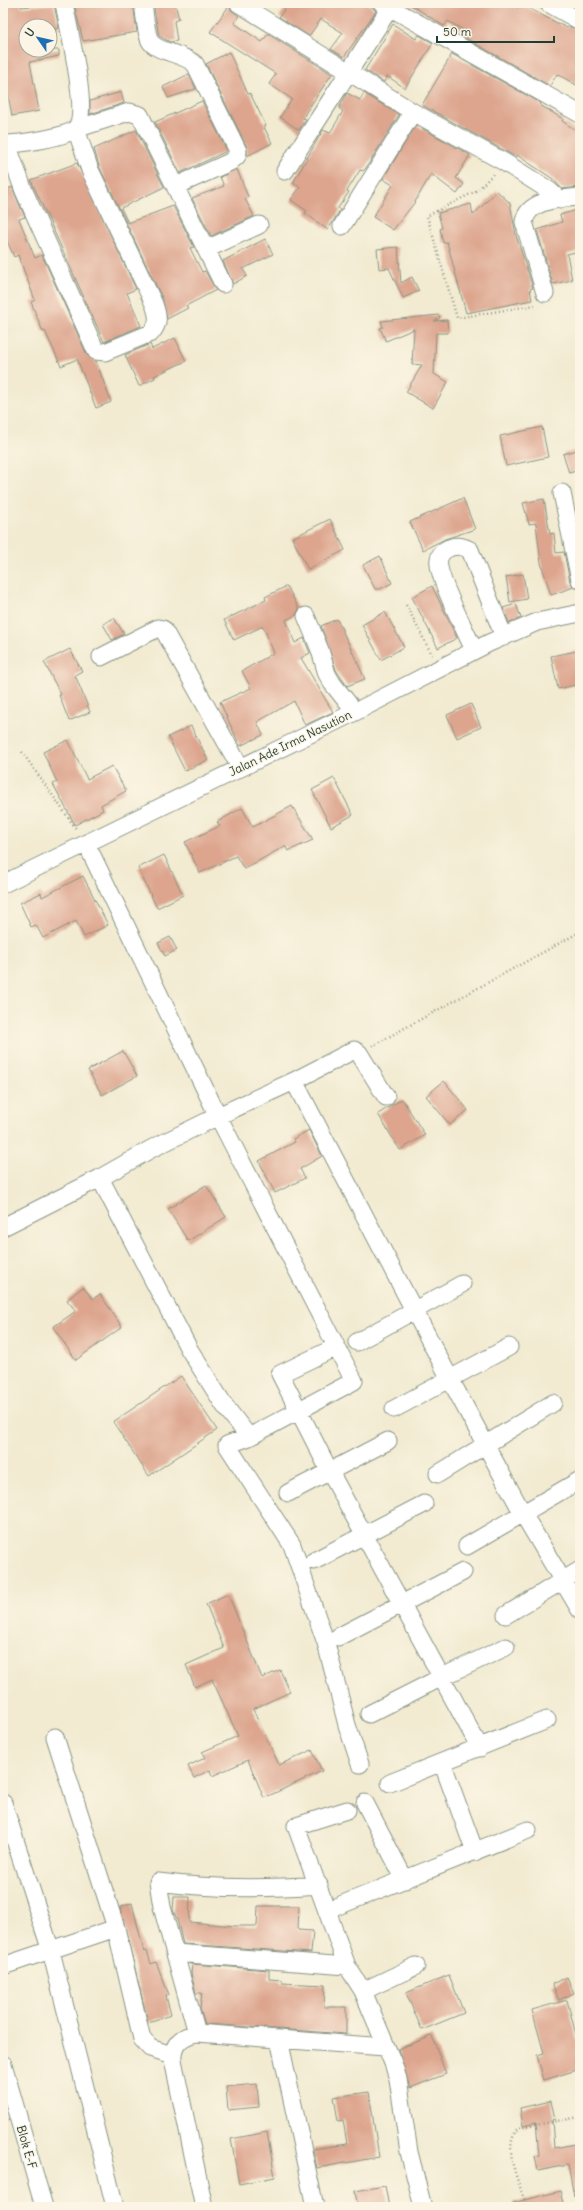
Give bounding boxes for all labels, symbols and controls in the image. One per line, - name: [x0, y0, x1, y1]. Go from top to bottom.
- north arrow: [18, 18, 58, 58]
- scale bar: [437, 18, 554, 44]
- text: 50 m: [443, 24, 472, 39]
- text: U: [22, 25, 38, 39]
- street label: Jalan Ade Irma Nasution: [226, 707, 354, 779]
- street label: Blok E-F: [14, 2123, 40, 2171]

